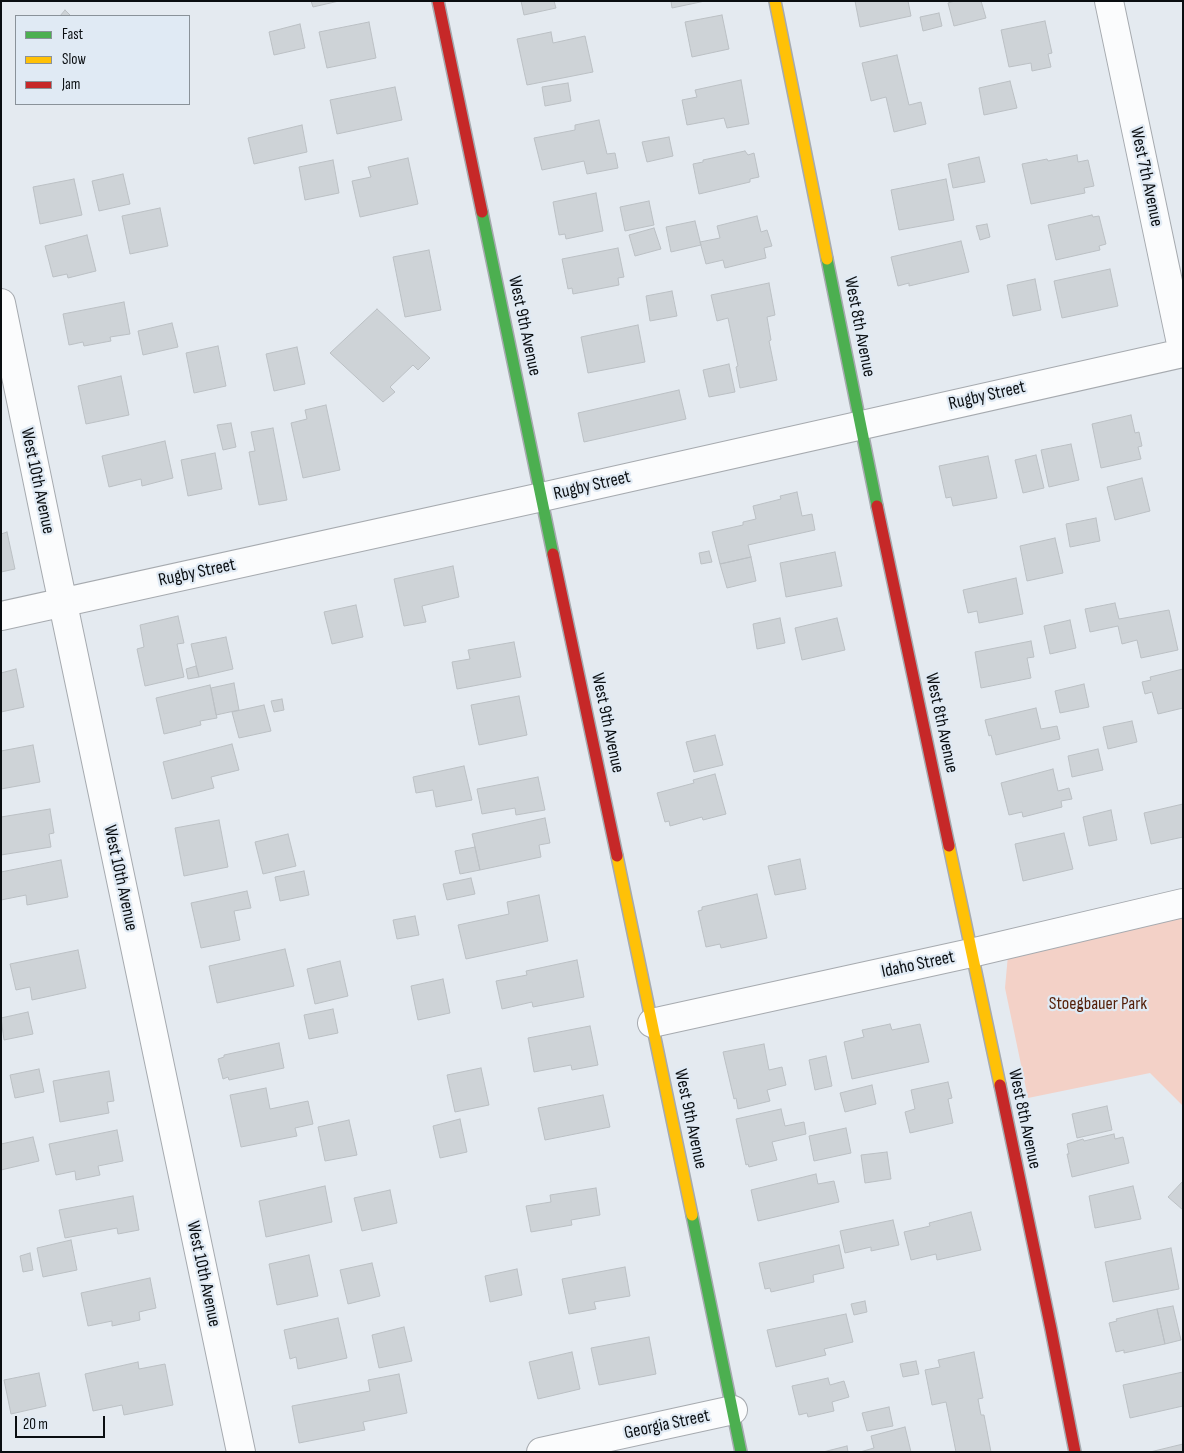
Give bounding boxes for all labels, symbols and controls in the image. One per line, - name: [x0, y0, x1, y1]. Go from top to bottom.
- legend: [15, 15, 190, 105]
- text: Fast: [62, 25, 83, 44]
- text: Slow: [62, 50, 86, 69]
- text: Jam: [62, 75, 80, 94]
- street label: West 7th Avenue: [1125, 125, 1167, 229]
- street label: West 9th Avenue: [503, 274, 545, 378]
- street label: West 8th Avenue: [839, 275, 879, 379]
- street label: Rugby Street: [947, 377, 1027, 415]
- street label: West 10th Avenue: [15, 426, 59, 536]
- street label: Rugby Street: [552, 467, 632, 505]
- street label: Rugby Street: [157, 554, 237, 592]
- street label: West 9th Avenue: [586, 671, 628, 775]
- street label: West 8th Avenue: [920, 671, 962, 775]
- street label: West 10th Avenue: [98, 823, 142, 933]
- street label: Idaho Street: [880, 947, 956, 983]
- park label: Stoegbauer Park: [1049, 993, 1147, 1015]
- street label: West 9th Avenue: [669, 1067, 711, 1171]
- street label: West 8th Avenue: [1003, 1067, 1045, 1171]
- street label: West 10th Avenue: [181, 1219, 225, 1329]
- street label: Georgia Street: [622, 1405, 712, 1445]
- scale bar: [18, 1406, 108, 1438]
- text: 20 m: [23, 1415, 48, 1434]

